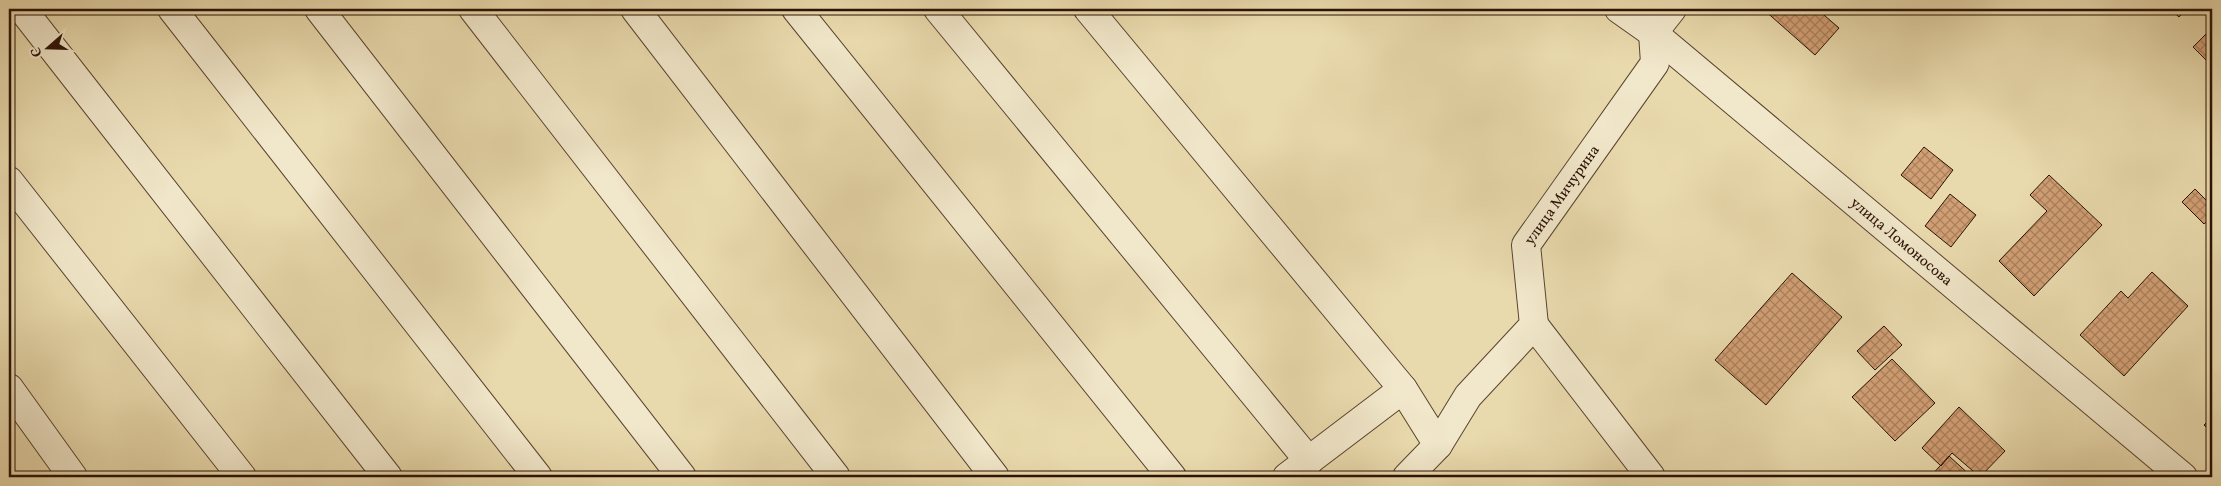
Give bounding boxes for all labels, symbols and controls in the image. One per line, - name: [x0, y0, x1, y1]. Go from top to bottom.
- north arrow: [22, 22, 72, 72]
- text: С: [27, 44, 48, 59]
- street label: улица Мичурина: [1520, 141, 1606, 250]
- street label: улица Ломоносова: [1845, 193, 1956, 292]

